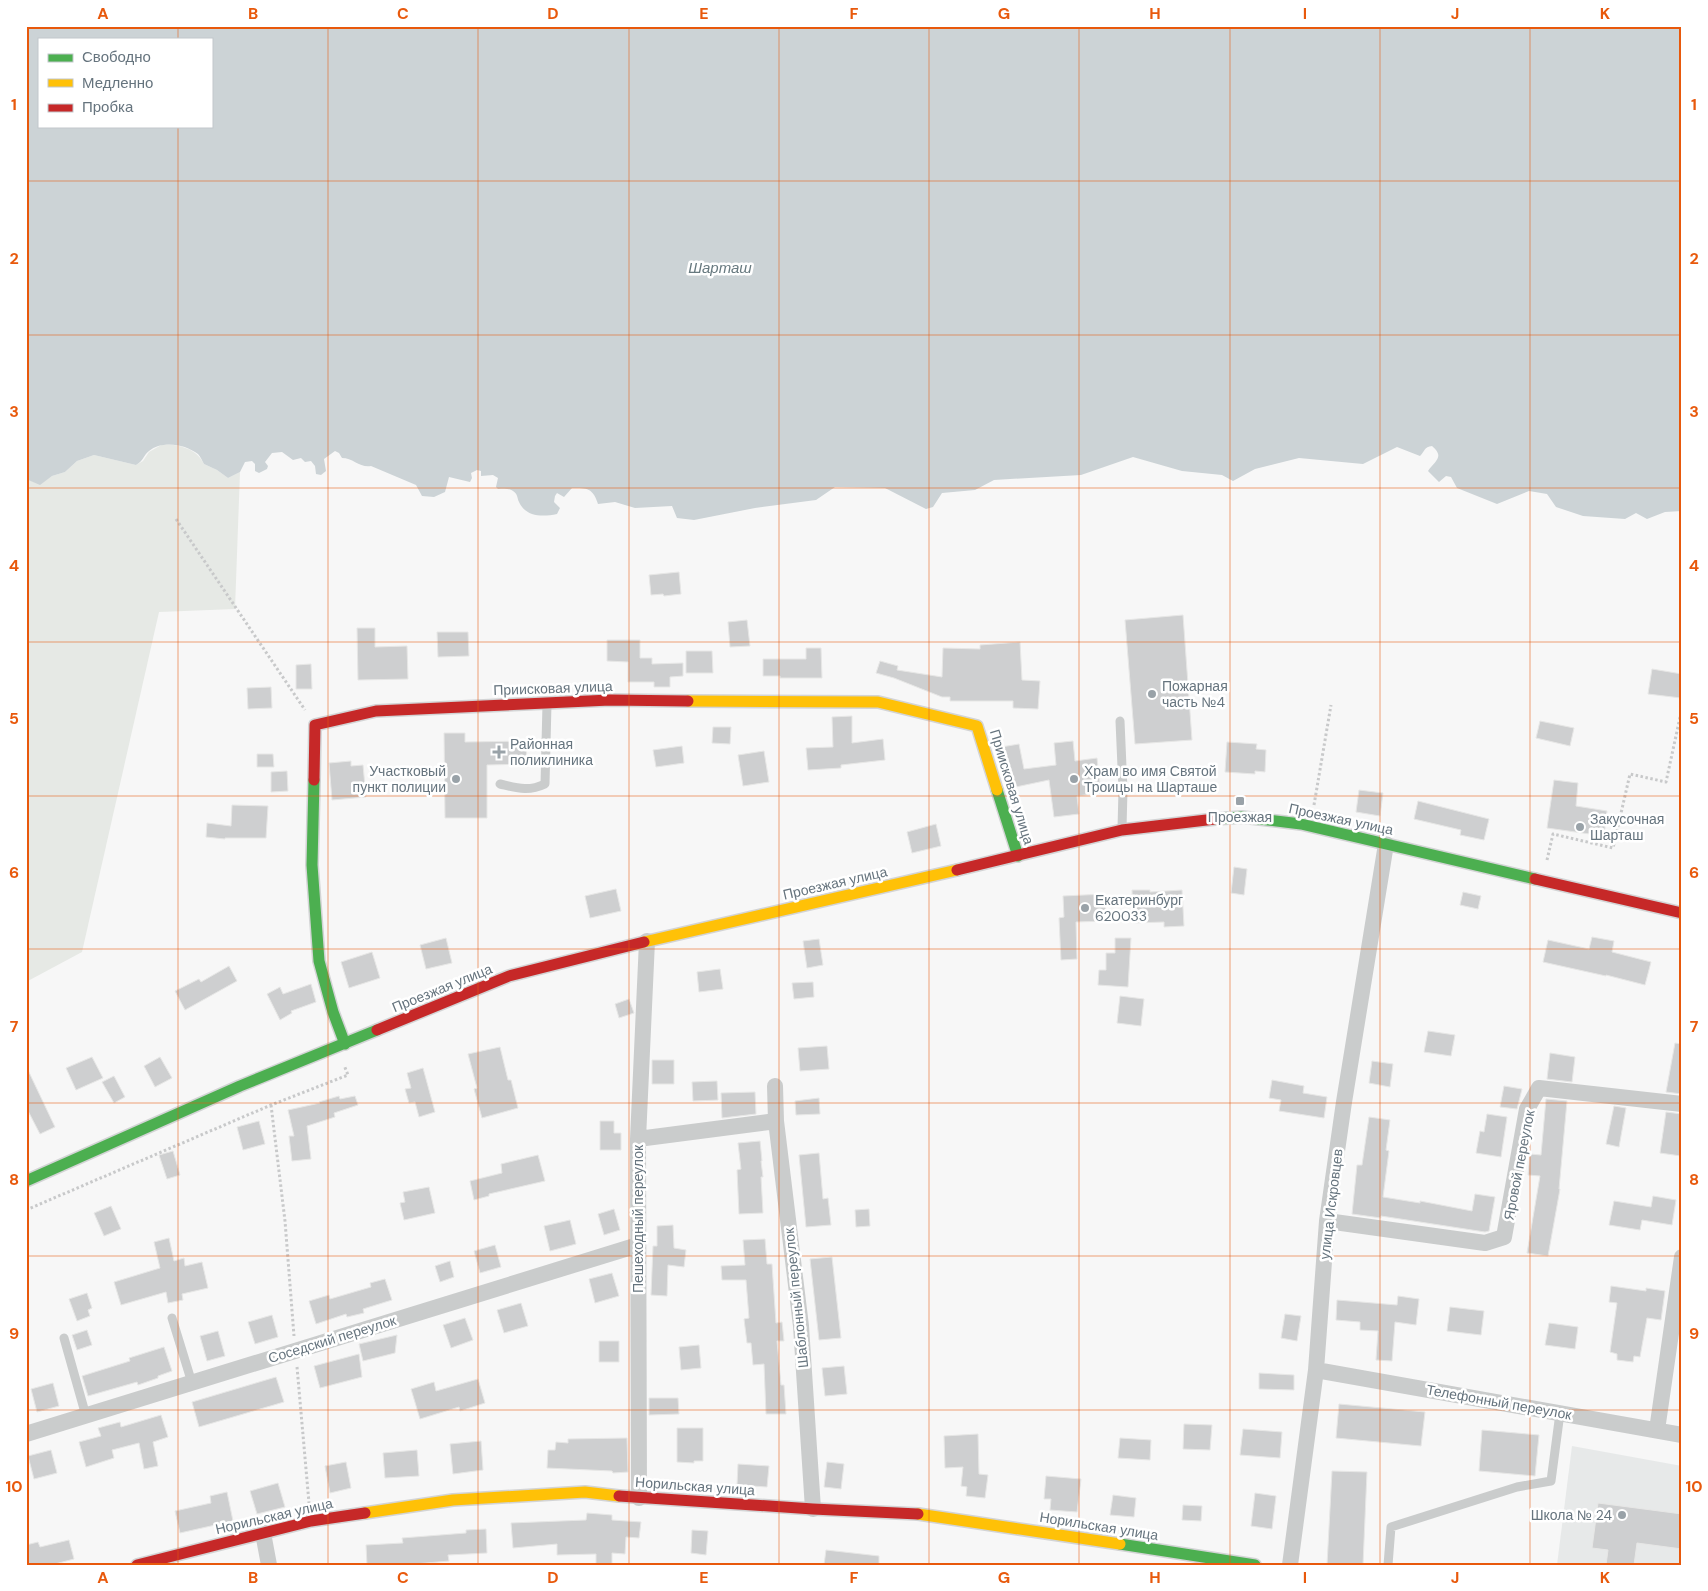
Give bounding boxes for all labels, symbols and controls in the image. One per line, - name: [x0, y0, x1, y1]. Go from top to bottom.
- text: A: [97, 3, 109, 24]
- text: B: [248, 3, 258, 24]
- text: C: [397, 3, 409, 24]
- text: D: [547, 3, 559, 24]
- text: E: [699, 3, 709, 24]
- text: F: [850, 3, 859, 24]
- text: G: [998, 3, 1010, 24]
- text: H: [1149, 3, 1161, 24]
- text: I: [1303, 3, 1307, 24]
- text: J: [1451, 3, 1459, 24]
- text: K: [1600, 3, 1611, 24]
- legend: [38, 38, 212, 128]
- text: Свободно: [82, 47, 151, 67]
- text: Медленно: [82, 73, 153, 93]
- text: 1: [11, 94, 17, 115]
- text: 1: [1691, 94, 1697, 115]
- text: Пробка: [82, 97, 134, 117]
- text: 2: [9, 248, 19, 269]
- text: 2: [1689, 248, 1699, 269]
- water label: Шарташ: [688, 258, 752, 278]
- text: 3: [9, 401, 19, 422]
- text: 3: [1689, 401, 1699, 422]
- text: 4: [9, 555, 19, 576]
- text: 4: [1689, 555, 1699, 576]
- street label: Приисковая улица: [493, 677, 613, 699]
- place label: Пожарная часть №4: [1162, 677, 1228, 711]
- marker: Пожарная часть №4: [1146, 688, 1158, 700]
- text: 5: [9, 708, 19, 729]
- text: 5: [1689, 708, 1699, 729]
- street label: Приисковая улица: [986, 727, 1038, 847]
- place label: Районная поликлиника: [510, 735, 593, 769]
- marker: Районная поликлиника: [492, 745, 506, 759]
- place label: Участковый пункт полиции: [353, 762, 446, 796]
- place label: Храм во имя Святой Троицы на Шарташе: [1084, 762, 1218, 796]
- marker: Участковый пункт полиции: [450, 773, 462, 785]
- marker: Храм во имя Святой Троицы на Шарташе: [1068, 773, 1080, 785]
- marker: Проезжая: [1234, 795, 1246, 807]
- street label: Проезжая улица: [1287, 799, 1395, 839]
- place label: Проезжая: [1208, 808, 1272, 826]
- place label: Закусочная Шарташ: [1590, 810, 1664, 844]
- marker: Закусочная Шарташ: [1574, 821, 1586, 833]
- text: 6: [9, 862, 19, 883]
- street label: Проезжая улица: [781, 862, 889, 904]
- text: 6: [1689, 862, 1699, 883]
- place label: Екатеринбург 620033: [1095, 891, 1183, 925]
- marker: Екатеринбург 620033: [1079, 902, 1091, 914]
- street label: Проезжая улица: [389, 960, 495, 1016]
- text: 7: [10, 1016, 19, 1037]
- text: 7: [1690, 1016, 1699, 1037]
- street label: Яровой переулок: [1499, 1107, 1539, 1222]
- street label: Пешеходный переулок: [629, 1144, 647, 1293]
- street label: улица Искровцев: [1315, 1148, 1347, 1260]
- text: 8: [9, 1169, 19, 1190]
- text: 8: [1689, 1169, 1699, 1190]
- street label: Шаблонный переулок: [780, 1226, 812, 1369]
- street label: Соседский переулок: [266, 1311, 399, 1367]
- text: 9: [9, 1323, 19, 1344]
- text: 9: [1689, 1323, 1699, 1344]
- street label: Телефонный переулок: [1425, 1380, 1574, 1424]
- street label: Норильская улица: [635, 1473, 756, 1499]
- text: 10: [5, 1476, 23, 1497]
- text: 10: [1685, 1476, 1703, 1497]
- street label: Норильская улица: [214, 1494, 335, 1538]
- place label: Школа № 24: [1531, 1506, 1612, 1524]
- street label: Норильская улица: [1038, 1508, 1160, 1544]
- marker: Школа № 24: [1616, 1509, 1628, 1521]
- text: A: [97, 1567, 109, 1588]
- text: B: [248, 1567, 258, 1588]
- text: C: [397, 1567, 409, 1588]
- text: D: [547, 1567, 559, 1588]
- text: E: [699, 1567, 709, 1588]
- text: F: [850, 1567, 859, 1588]
- text: G: [998, 1567, 1010, 1588]
- text: H: [1149, 1567, 1161, 1588]
- text: I: [1303, 1567, 1307, 1588]
- text: J: [1451, 1567, 1459, 1588]
- text: K: [1600, 1567, 1611, 1588]

